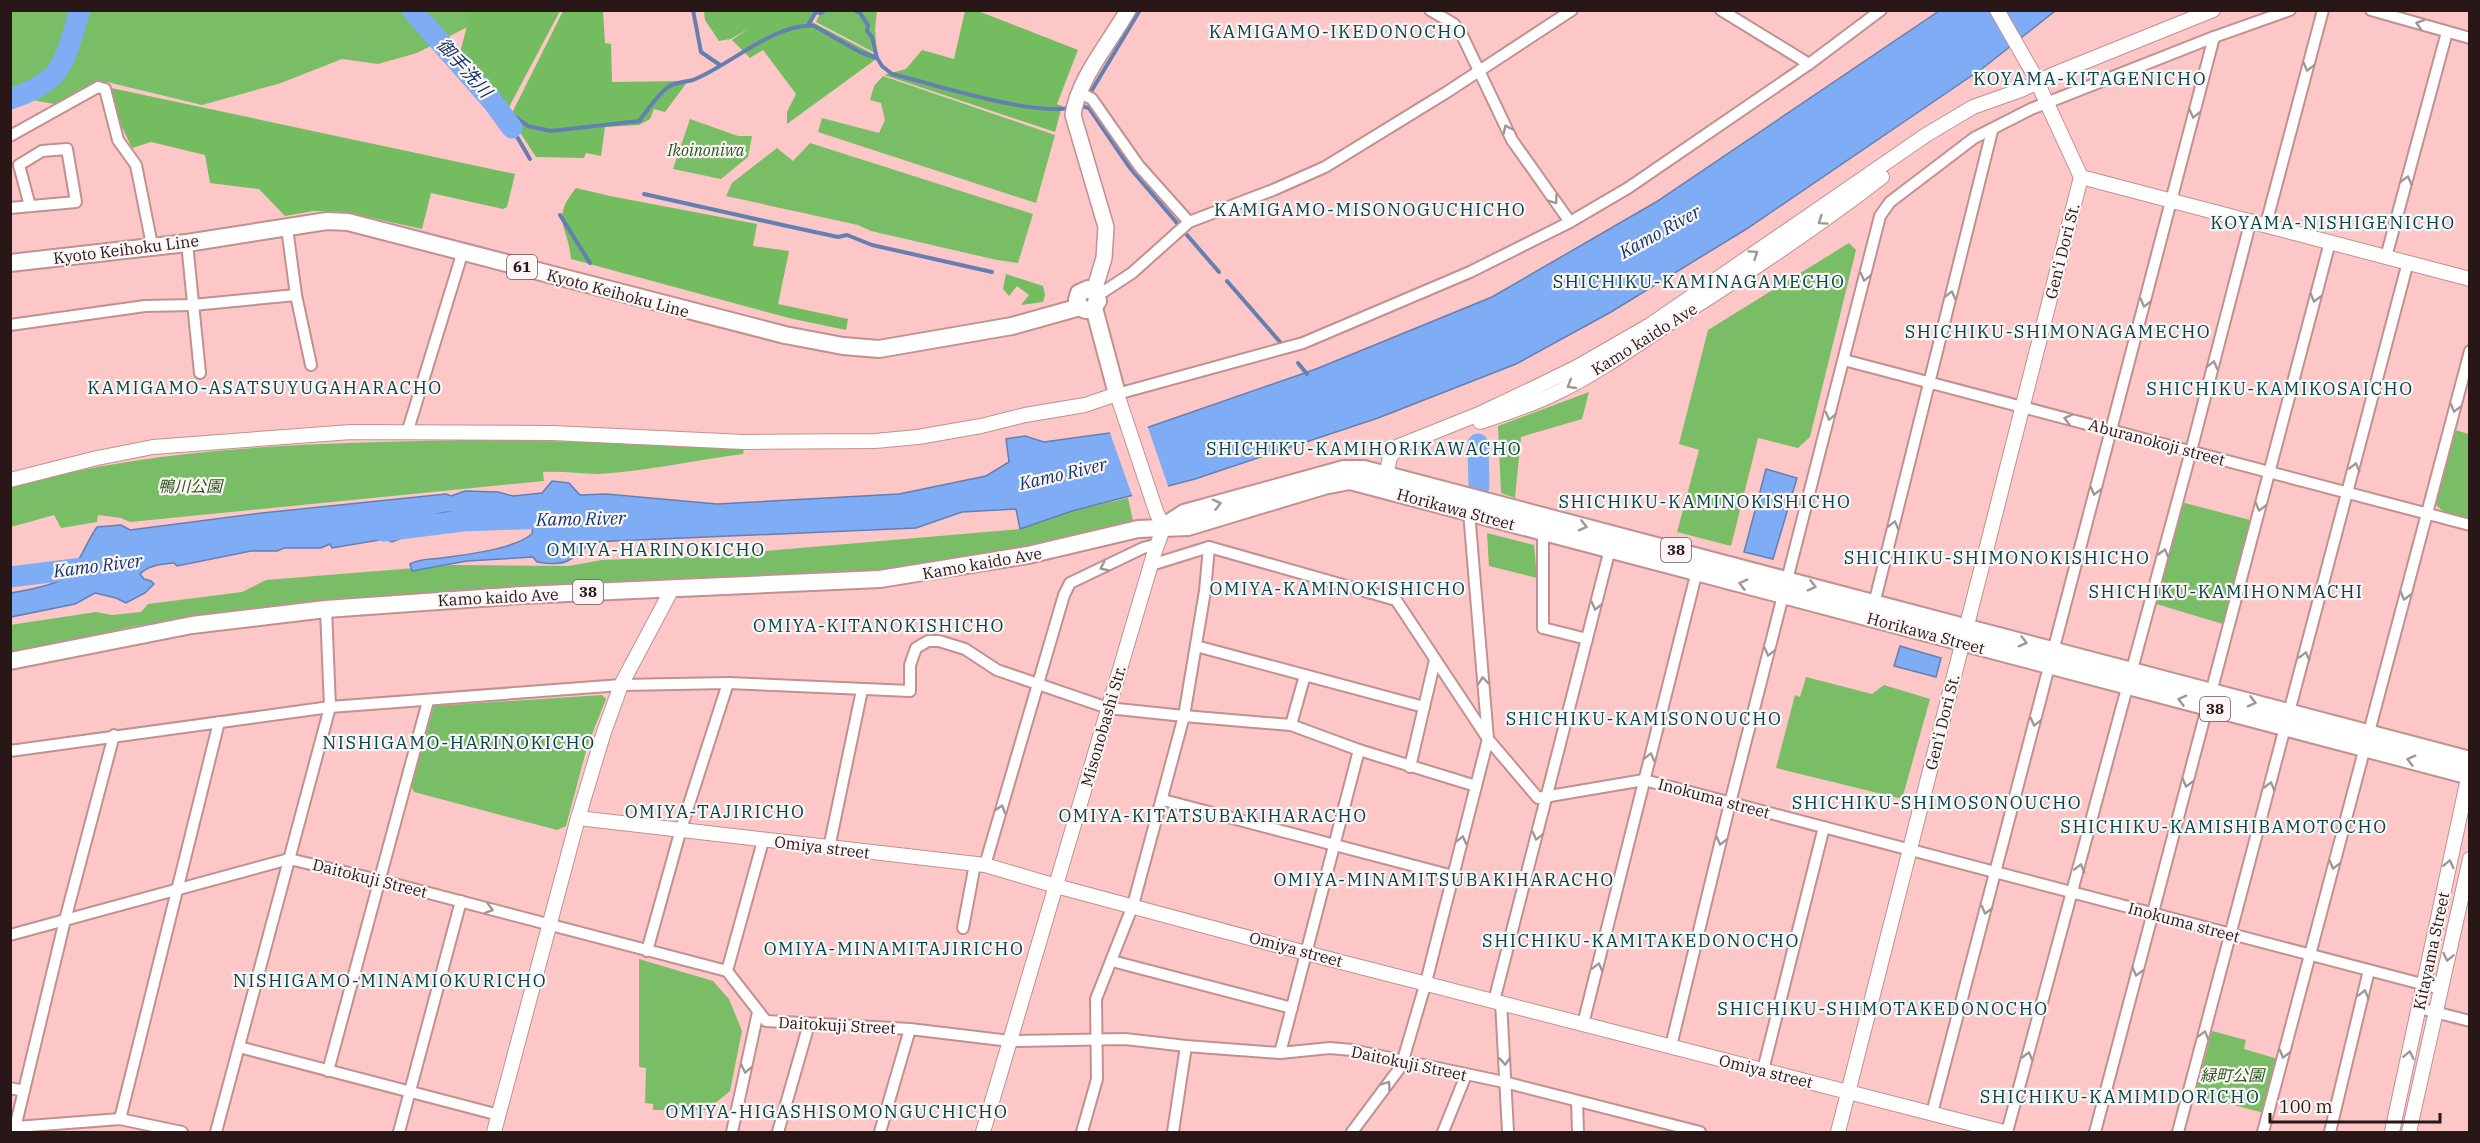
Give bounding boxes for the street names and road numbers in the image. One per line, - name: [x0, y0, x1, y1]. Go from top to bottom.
- street label: Gen'i Dori St.: [2040, 201, 2084, 301]
- street label: Kyoto Keihoku Line: [52, 230, 200, 268]
- road number: 61: [507, 255, 537, 279]
- street label: Kyoto Keihoku Line: [545, 264, 691, 322]
- street label: Kamo kaido Ave: [1587, 298, 1701, 380]
- street label: Aburanokoji street: [2087, 414, 2228, 470]
- street label: Horikawa Street: [1395, 484, 1518, 534]
- road number: 38: [1661, 538, 1691, 562]
- street label: Kamo kaido Ave: [921, 543, 1043, 583]
- road number: 38: [573, 580, 603, 604]
- street label: Kamo kaido Ave: [437, 584, 559, 610]
- street label: Horikawa Street: [1865, 608, 1988, 658]
- street label: Misonobashi Str.: [1076, 663, 1130, 789]
- street label: Gen'i Dori St.: [1920, 672, 1964, 772]
- road number: 38: [2200, 697, 2230, 721]
- street label: Inokuma street: [1656, 773, 1772, 823]
- street label: Omiya street: [773, 831, 871, 863]
- street label: Daitokuji Street: [311, 854, 430, 902]
- street label: Kitayama Street: [2409, 890, 2453, 1012]
- street label: Inokuma street: [2126, 897, 2242, 947]
- street label: Omiya street: [1247, 927, 1345, 971]
- street label: Daitokuji Street: [778, 1012, 896, 1038]
- street label: Daitokuji Street: [1350, 1041, 1469, 1085]
- street label: Omiya street: [1717, 1050, 1815, 1092]

